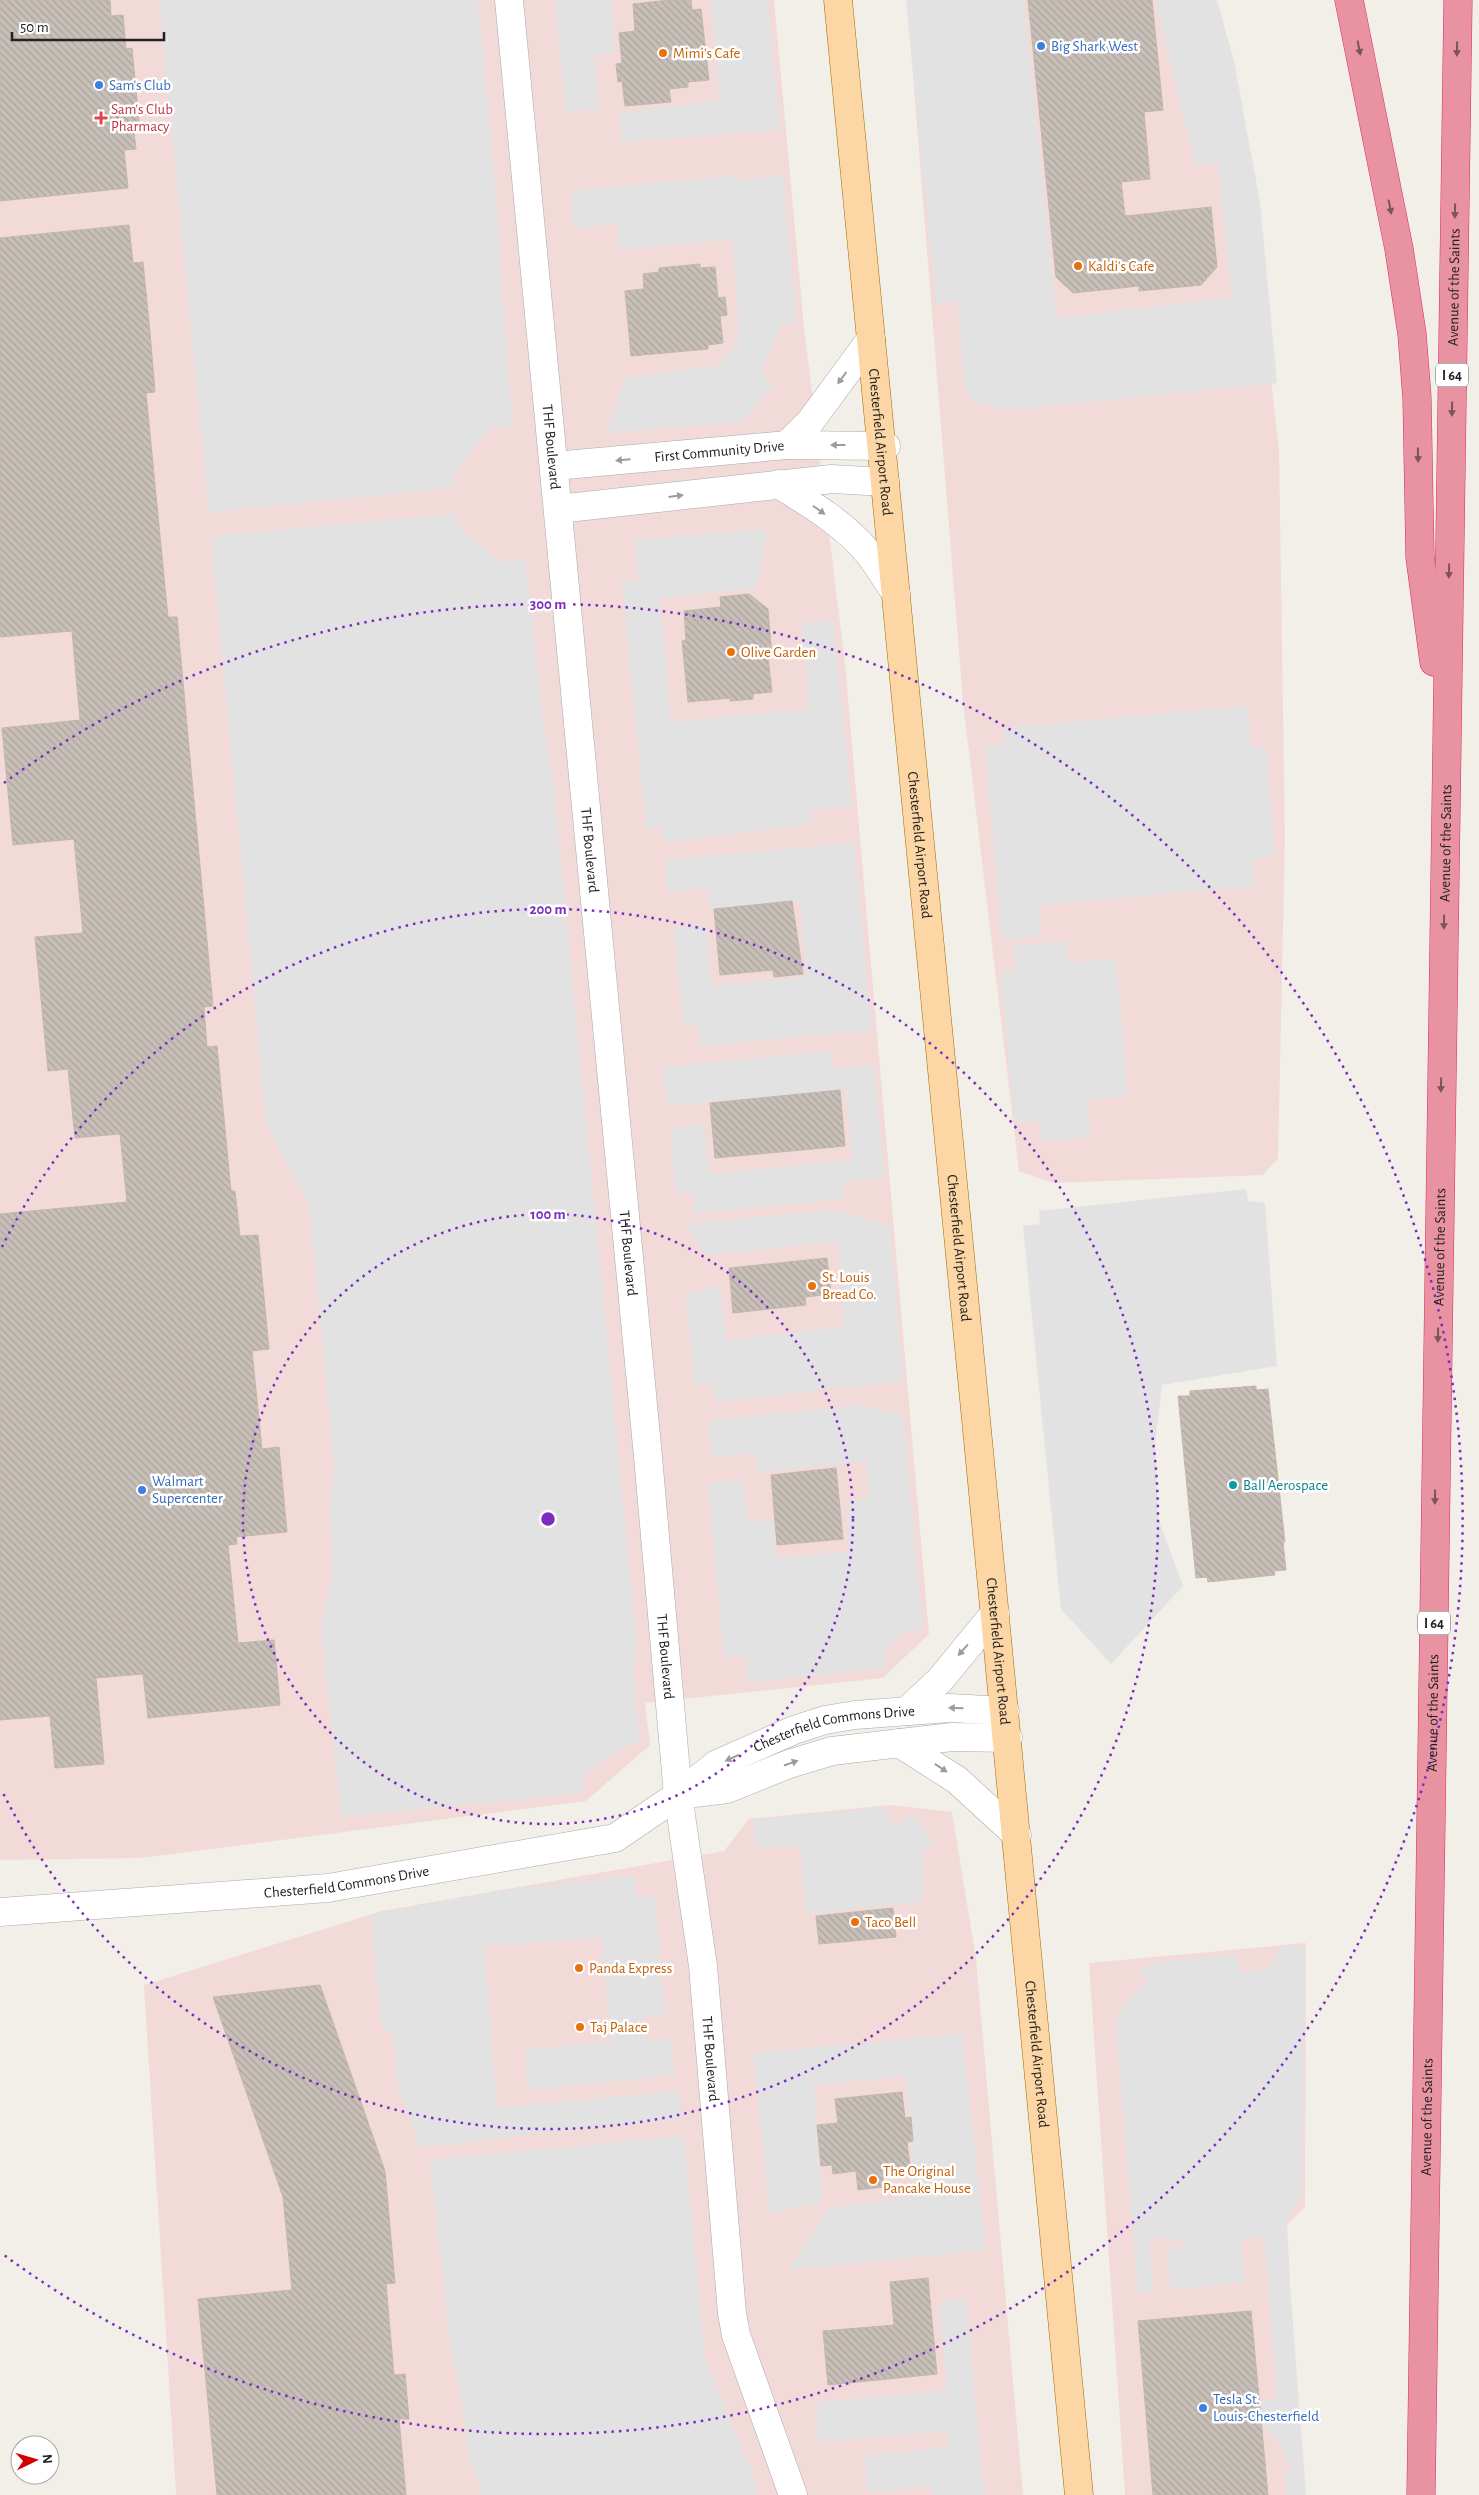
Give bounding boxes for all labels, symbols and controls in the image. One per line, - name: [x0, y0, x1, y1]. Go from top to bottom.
- scale bar: [12, 10, 165, 42]
- text: 50 m: [20, 20, 49, 35]
- place label: Big Shark West: [1051, 39, 1138, 54]
- marker: Big Shark West: [1035, 40, 1047, 52]
- one-way arrow: [1355, 40, 1363, 55]
- one-way arrow: [1453, 41, 1461, 57]
- place label: Mimi's Cafe: [673, 46, 740, 61]
- marker: Mimi's Cafe: [657, 47, 669, 59]
- place label: Sam's Club: [109, 78, 171, 93]
- marker: Sam's Club: [93, 79, 105, 91]
- place label: Sam's Club Pharmacy: [111, 102, 173, 134]
- marker: Sam's Club Pharmacy: [95, 112, 107, 124]
- one-way arrow: [1387, 200, 1395, 216]
- one-way arrow: [1450, 203, 1458, 219]
- street label: Avenue of the Saints: [1446, 228, 1463, 346]
- place label: Kaldi's Cafe: [1088, 259, 1154, 274]
- marker: Kaldi's Cafe: [1072, 260, 1084, 272]
- road number: I 64: [1436, 364, 1468, 386]
- street label: Chesterfield Airport Road: [866, 368, 895, 517]
- one-way arrow: [837, 371, 847, 385]
- one-way arrow: [1447, 401, 1455, 417]
- street label: THF Boulevard: [540, 404, 563, 491]
- street label: First Community Drive: [654, 438, 785, 465]
- one-way arrow: [830, 441, 846, 449]
- one-way arrow: [1414, 447, 1422, 463]
- one-way arrow: [615, 456, 631, 464]
- one-way arrow: [668, 492, 684, 500]
- one-way arrow: [812, 505, 826, 515]
- one-way arrow: [1445, 563, 1453, 579]
- text: 300 m: [530, 597, 566, 612]
- place label: Olive Garden: [741, 645, 816, 660]
- marker: Olive Garden: [725, 646, 737, 658]
- street label: Chesterfield Airport Road: [905, 771, 934, 920]
- street label: Avenue of the Saints: [1438, 784, 1454, 902]
- street label: THF Boulevard: [578, 807, 601, 894]
- text: 200 m: [529, 902, 567, 917]
- one-way arrow: [1440, 914, 1448, 930]
- one-way arrow: [1437, 1077, 1445, 1093]
- street label: Chesterfield Airport Road: [944, 1174, 973, 1323]
- street label: Avenue of the Saints: [1432, 1188, 1448, 1306]
- text: 100 m: [530, 1207, 566, 1222]
- street label: THF Boulevard: [617, 1210, 640, 1297]
- place label: St. Louis Bread Co.: [822, 1270, 876, 1302]
- marker: St. Louis Bread Co.: [806, 1280, 818, 1292]
- one-way arrow: [1434, 1327, 1442, 1343]
- place label: Walmart Supercenter: [152, 1474, 223, 1506]
- place label: Ball Aerospace: [1243, 1478, 1328, 1493]
- marker: Ball Aerospace: [1227, 1479, 1239, 1491]
- marker: Walmart Supercenter: [136, 1484, 148, 1496]
- one-way arrow: [1431, 1489, 1439, 1505]
- centre of rings: [539, 1510, 557, 1528]
- street label: Chesterfield Airport Road: [983, 1577, 1013, 1726]
- road number: I 64: [1418, 1612, 1450, 1635]
- street label: THF Boulevard: [654, 1613, 676, 1700]
- one-way arrow: [957, 1643, 969, 1655]
- street label: Avenue of the Saints: [1425, 1654, 1441, 1772]
- street label: Chesterfield Commons Drive: [751, 1704, 915, 1755]
- one-way arrow: [948, 1704, 964, 1712]
- one-way arrow: [725, 1754, 739, 1762]
- one-way arrow: [784, 1759, 799, 1767]
- one-way arrow: [934, 1763, 948, 1773]
- street label: Chesterfield Commons Drive: [263, 1864, 430, 1901]
- place label: Taco Bell: [865, 1915, 916, 1930]
- marker: Taco Bell: [849, 1916, 861, 1928]
- place label: Panda Express: [589, 1961, 672, 1976]
- marker: Panda Express: [573, 1962, 585, 1974]
- street label: Chesterfield Airport Road: [1022, 1980, 1051, 2129]
- street label: THF Boulevard: [699, 2016, 721, 2103]
- place label: Taj Palace: [590, 2020, 647, 2035]
- marker: Taj Palace: [574, 2021, 586, 2033]
- street label: Avenue of the Saints: [1419, 2058, 1435, 2176]
- place label: The Original Pancake House: [883, 2164, 971, 2196]
- marker: The Original Pancake House: [867, 2174, 879, 2186]
- place label: Tesla St. Louis-Chesterfield: [1213, 2392, 1319, 2424]
- marker: Tesla St. Louis-Chesterfield: [1197, 2402, 1209, 2414]
- north arrow: [10, 2435, 60, 2485]
- text: N: [40, 2453, 54, 2464]

